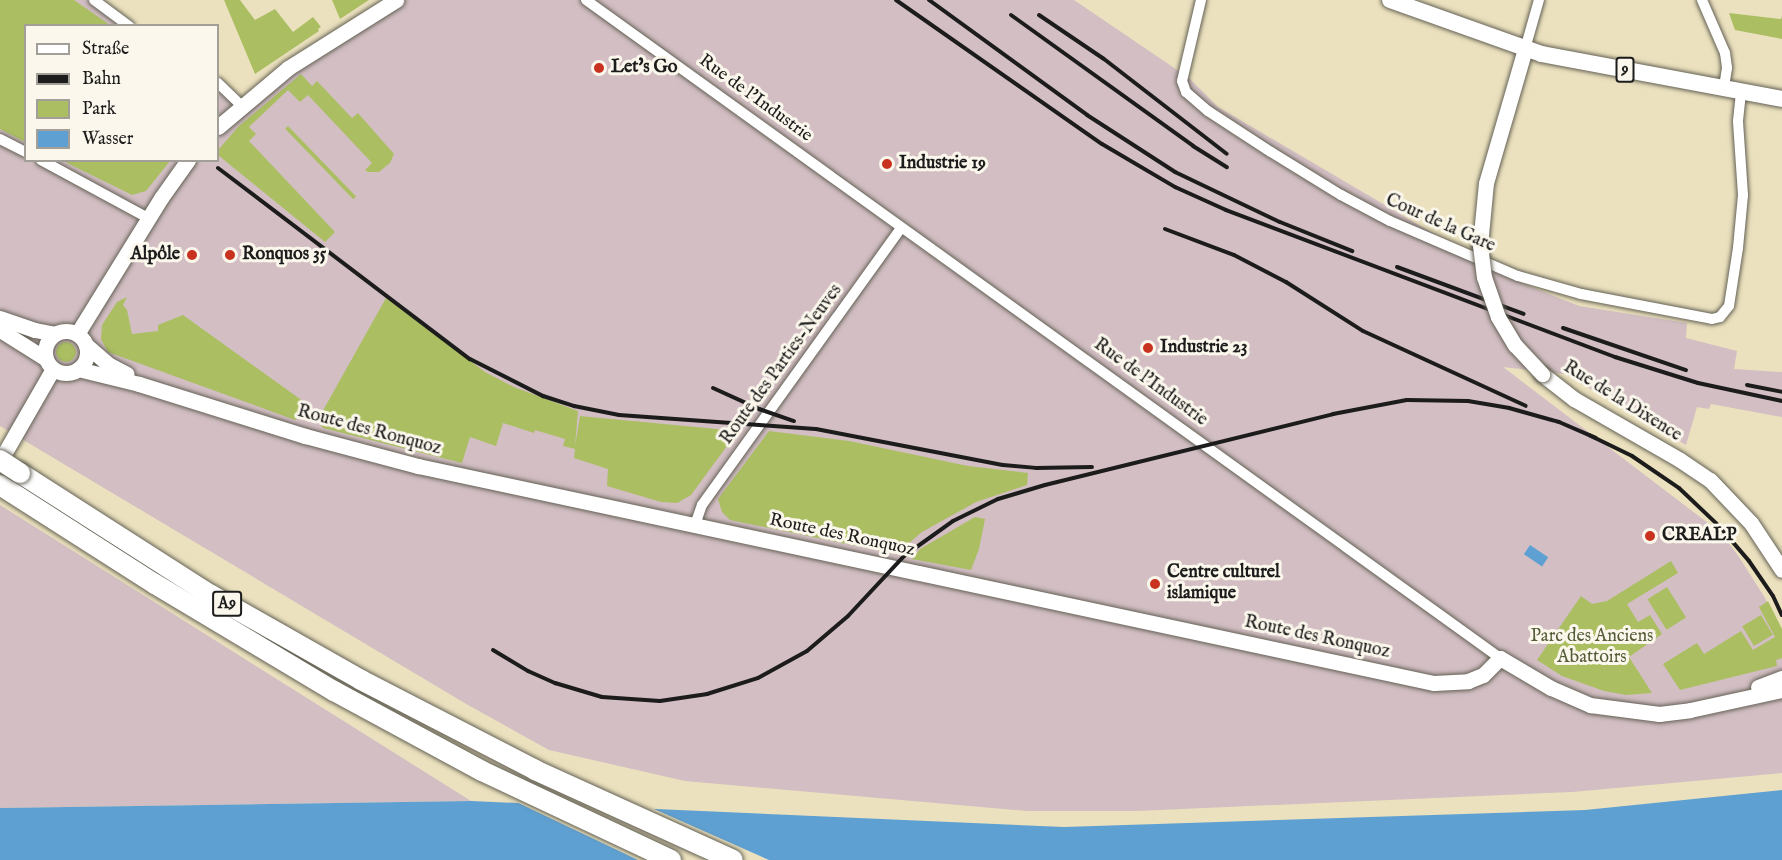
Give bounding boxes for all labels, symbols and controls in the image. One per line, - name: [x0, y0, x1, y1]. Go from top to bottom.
- legend: [24, 24, 219, 162]
- text: Straße: [82, 38, 129, 61]
- street label: Rue de l'Industrie: [694, 51, 816, 147]
- place label: Let's Go: [611, 57, 677, 79]
- road number: 9: [1614, 57, 1636, 83]
- marker: Let's Go: [592, 61, 606, 75]
- text: Bahn: [82, 68, 121, 91]
- text: Park: [82, 98, 116, 121]
- text: Wasser: [82, 128, 133, 151]
- place label: Industrie 19: [899, 153, 986, 175]
- marker: Industrie 19: [880, 157, 894, 171]
- street label: Cour de la Gare: [1382, 190, 1498, 258]
- place label: Alpôle: [130, 244, 180, 266]
- place label: Ronquos 35: [242, 244, 326, 266]
- marker: Alpôle: [185, 248, 199, 262]
- marker: Ronquos 35: [223, 248, 237, 262]
- street label: Route des Parties-Neuves: [717, 281, 847, 449]
- street label: Rue de l'Industrie: [1089, 335, 1211, 431]
- place label: Industrie 23: [1160, 337, 1247, 359]
- marker: Industrie 23: [1141, 341, 1155, 355]
- street label: Rue de la Dixence: [1559, 357, 1685, 447]
- street label: Route des Ronquoz: [295, 401, 443, 461]
- street label: Route des Ronquoz: [767, 510, 917, 562]
- place label: CREALP: [1662, 525, 1736, 547]
- marker: CREALP: [1643, 529, 1657, 543]
- place label: Centre culturel islamique: [1167, 563, 1280, 606]
- marker: Centre culturel islamique: [1148, 577, 1162, 591]
- road number: A9: [212, 591, 242, 617]
- street label: Route des Ronquoz: [1242, 612, 1392, 664]
- park label: Parc des Anciens Abattoirs: [1531, 627, 1653, 670]

